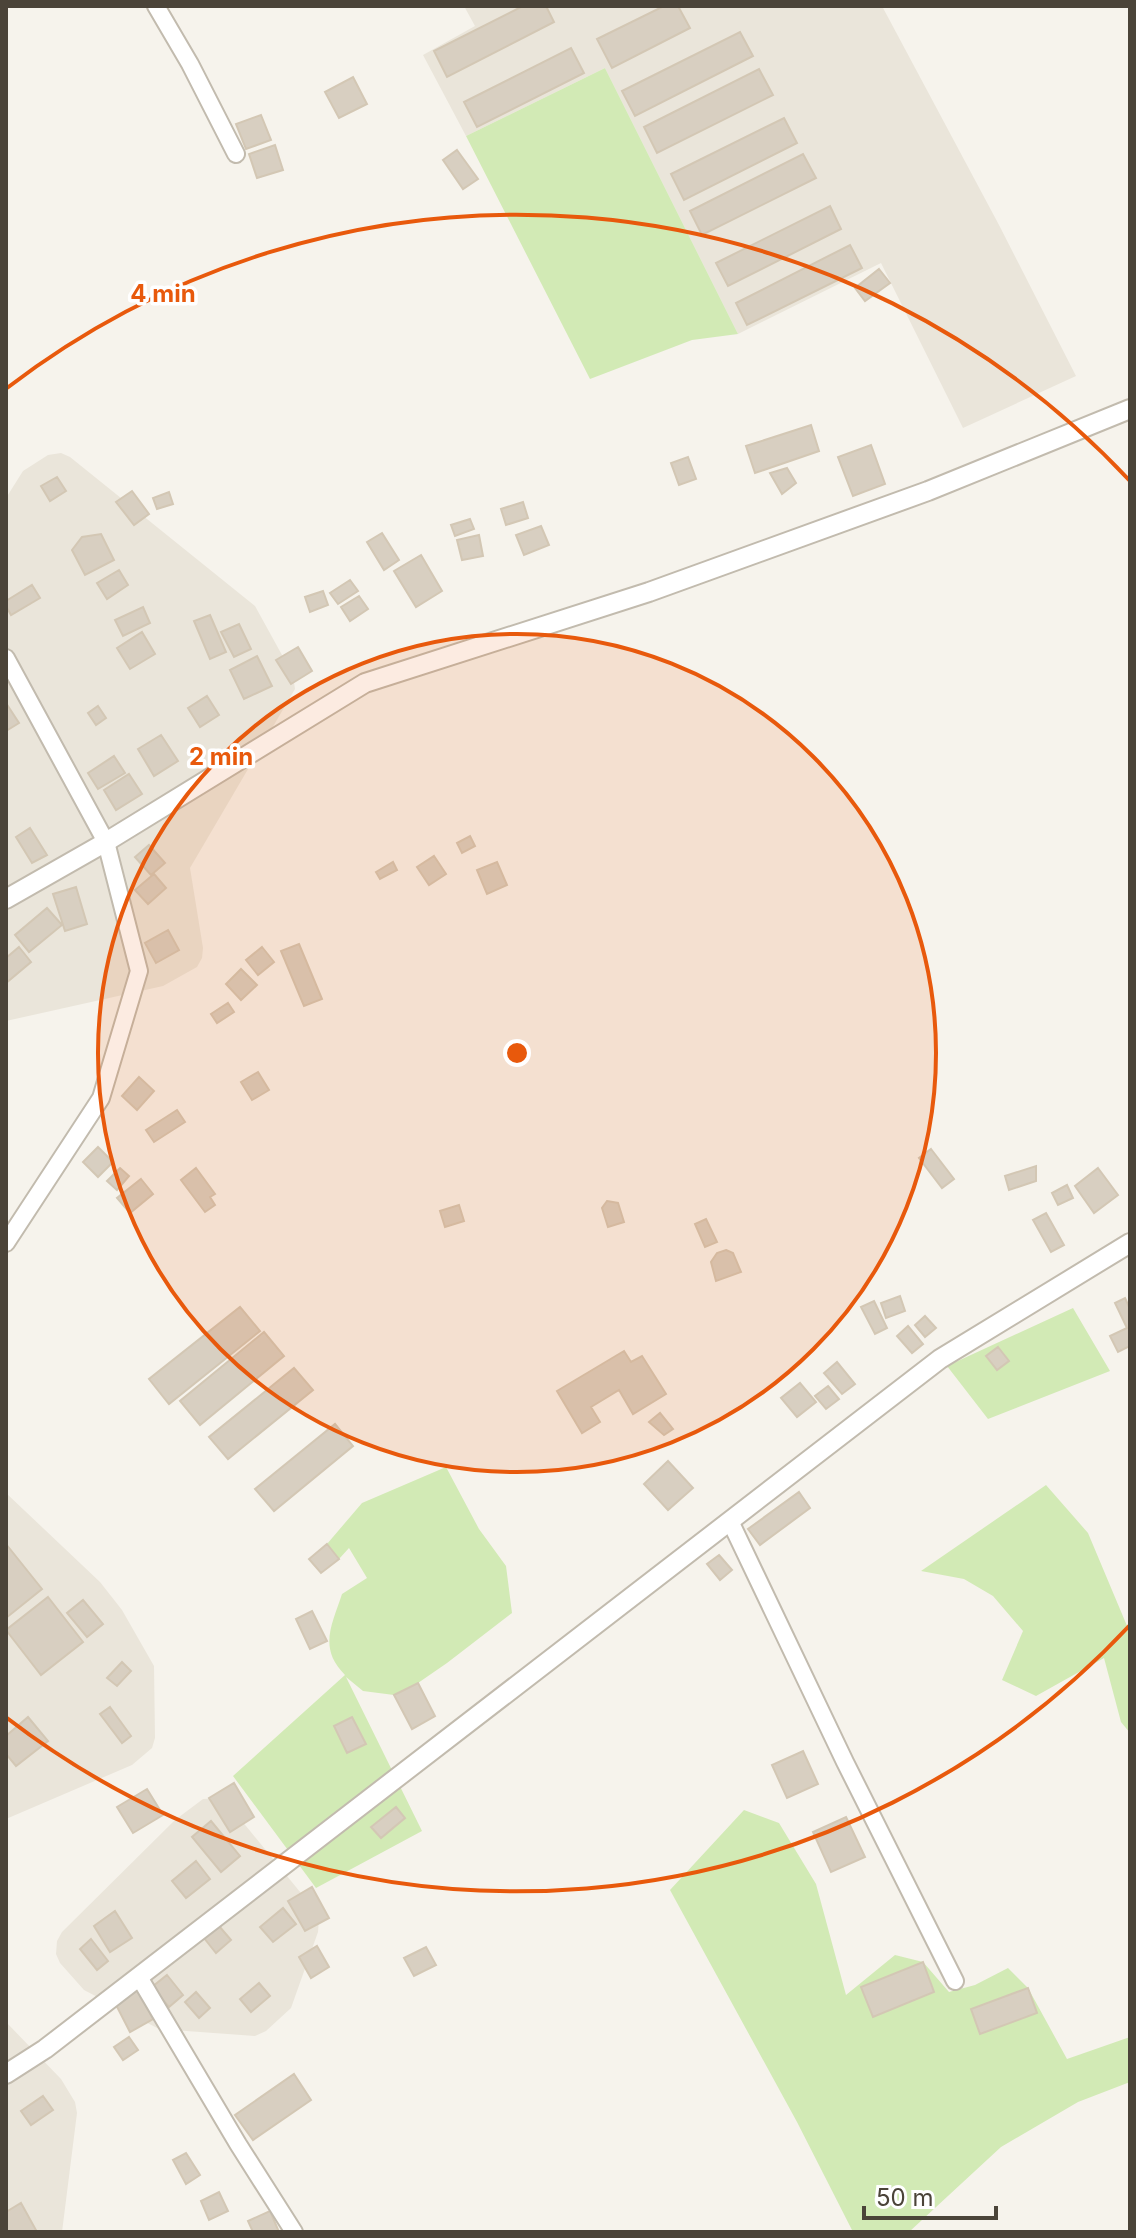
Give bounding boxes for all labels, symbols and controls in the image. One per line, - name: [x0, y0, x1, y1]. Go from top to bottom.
- text: 4 min: [130, 279, 196, 308]
- text: 2 min: [189, 742, 253, 771]
- centre of rings: [503, 1039, 531, 1067]
- scale bar: [864, 2170, 996, 2220]
- text: 50 m: [876, 2183, 934, 2212]

